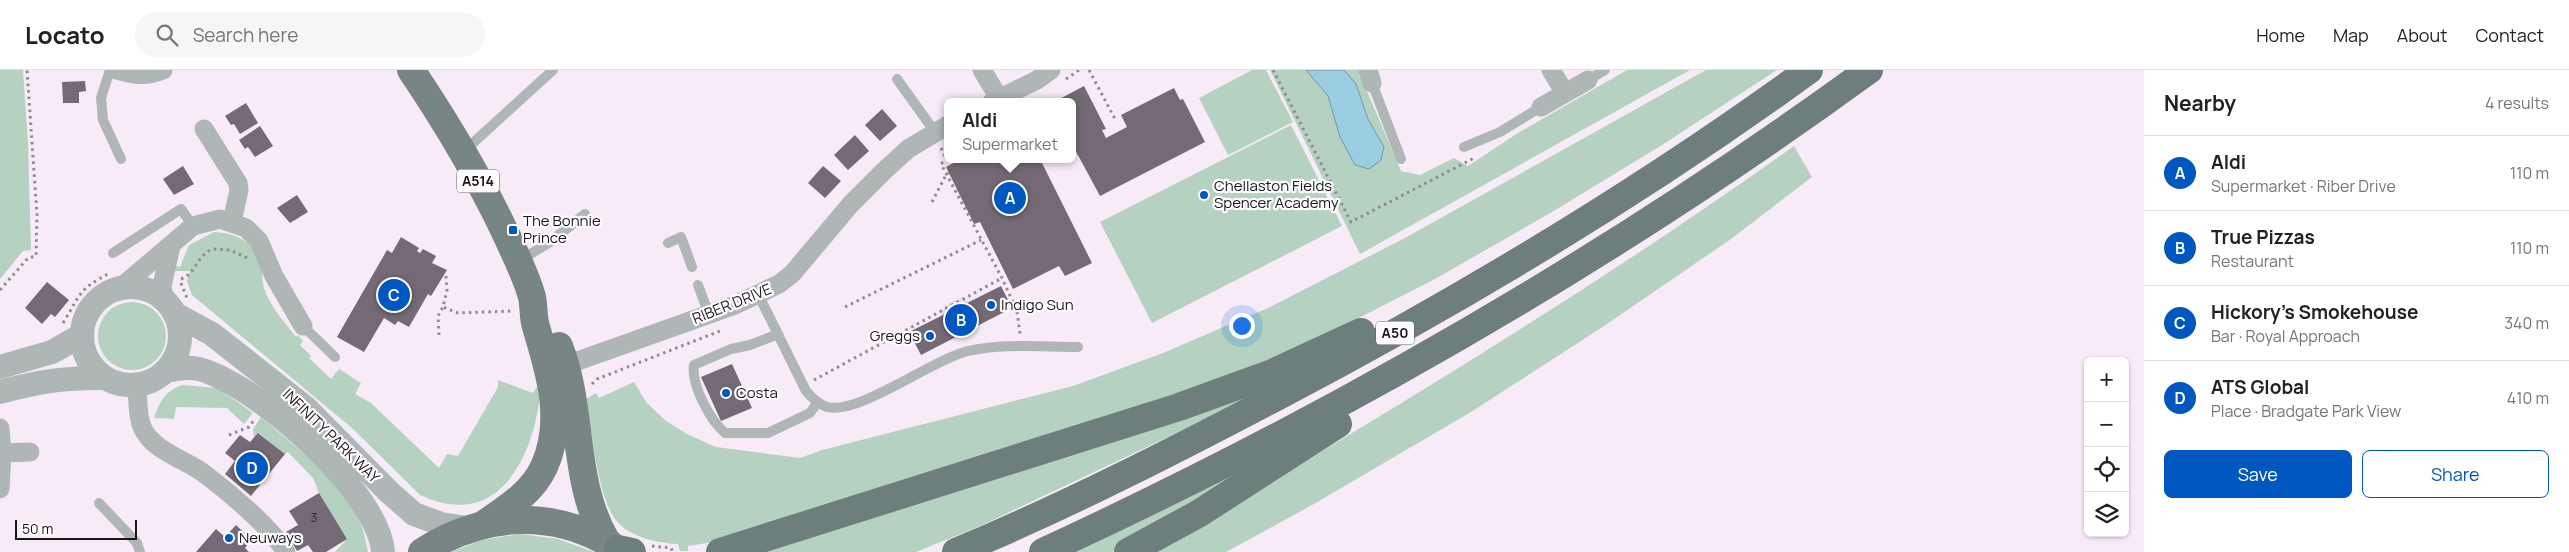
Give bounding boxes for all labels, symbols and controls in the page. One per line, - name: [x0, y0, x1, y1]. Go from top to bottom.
- search box: [135, 12, 485, 57]
- text: Locato: [25, 18, 105, 51]
- icon: search: [153, 21, 181, 49]
- text: Search here: [193, 22, 298, 48]
- text: Home: [2256, 23, 2305, 47]
- text: Map: [2333, 23, 2369, 47]
- text: About: [2397, 23, 2447, 47]
- text: Contact: [2475, 23, 2544, 47]
- text: Nearby: [2164, 89, 2236, 117]
- text: 4 results: [2485, 92, 2549, 114]
- popup: [944, 98, 1076, 163]
- text: Aldi: [962, 107, 997, 133]
- text: Supermarket: [962, 133, 1058, 155]
- text: Aldi: [2211, 149, 2246, 175]
- text: A: [2175, 162, 2185, 184]
- text: 110 m: [2510, 162, 2549, 184]
- road number: A514: [457, 170, 499, 192]
- place label: Chellaston Fields Spencer Academy: [1214, 175, 1339, 213]
- text: Supermarket · Riber Drive: [2211, 175, 2396, 197]
- pin: A: [994, 179, 1026, 217]
- marker: Chellaston Fields Spencer Academy: [1198, 189, 1210, 201]
- place label: The Bonnie Prince: [523, 210, 601, 248]
- marker: The Bonnie Prince: [507, 224, 519, 236]
- text: True Pizzas: [2211, 224, 2315, 250]
- text: B: [2175, 237, 2185, 259]
- text: 110 m: [2510, 237, 2549, 259]
- text: Restaurant: [2211, 250, 2294, 272]
- pin: C: [378, 276, 410, 314]
- street label: RIBER DRIVE: [689, 278, 775, 329]
- place label: Indigo Sun: [1001, 294, 1074, 315]
- marker: Indigo Sun: [985, 299, 997, 311]
- text: Hickory's Smokehouse: [2211, 299, 2418, 325]
- pin: B: [945, 301, 977, 339]
- text: C: [2174, 312, 2186, 334]
- text: 340 m: [2504, 312, 2549, 334]
- your location: [1229, 313, 1255, 339]
- road number: A50: [1376, 322, 1414, 344]
- place label: Greggs: [870, 325, 920, 346]
- text: Bar · Royal Approach: [2211, 325, 2360, 347]
- marker: Greggs: [924, 330, 936, 342]
- map controls: [2084, 357, 2129, 537]
- button: +: [2084, 357, 2129, 402]
- text: ATS Global: [2211, 374, 2309, 400]
- place label: Costa: [736, 382, 778, 403]
- street label: INFINITY PARK WAY: [278, 384, 385, 488]
- marker: Costa: [720, 387, 732, 399]
- text: D: [2174, 387, 2186, 409]
- text: 410 m: [2507, 387, 2549, 409]
- text: Place · Bradgate Park View: [2211, 400, 2401, 422]
- button: −: [2084, 402, 2129, 447]
- button: locate: [2084, 447, 2129, 492]
- pin: D: [236, 449, 268, 487]
- button: Save: [2164, 450, 2352, 498]
- button: Share: [2362, 450, 2549, 498]
- button: layers: [2084, 492, 2129, 537]
- house number: 3: [311, 509, 317, 526]
- scale bar: [15, 517, 138, 540]
- text: 50 m: [22, 519, 53, 538]
- place label: Neuways: [239, 527, 302, 548]
- marker: Neuways: [223, 532, 235, 544]

